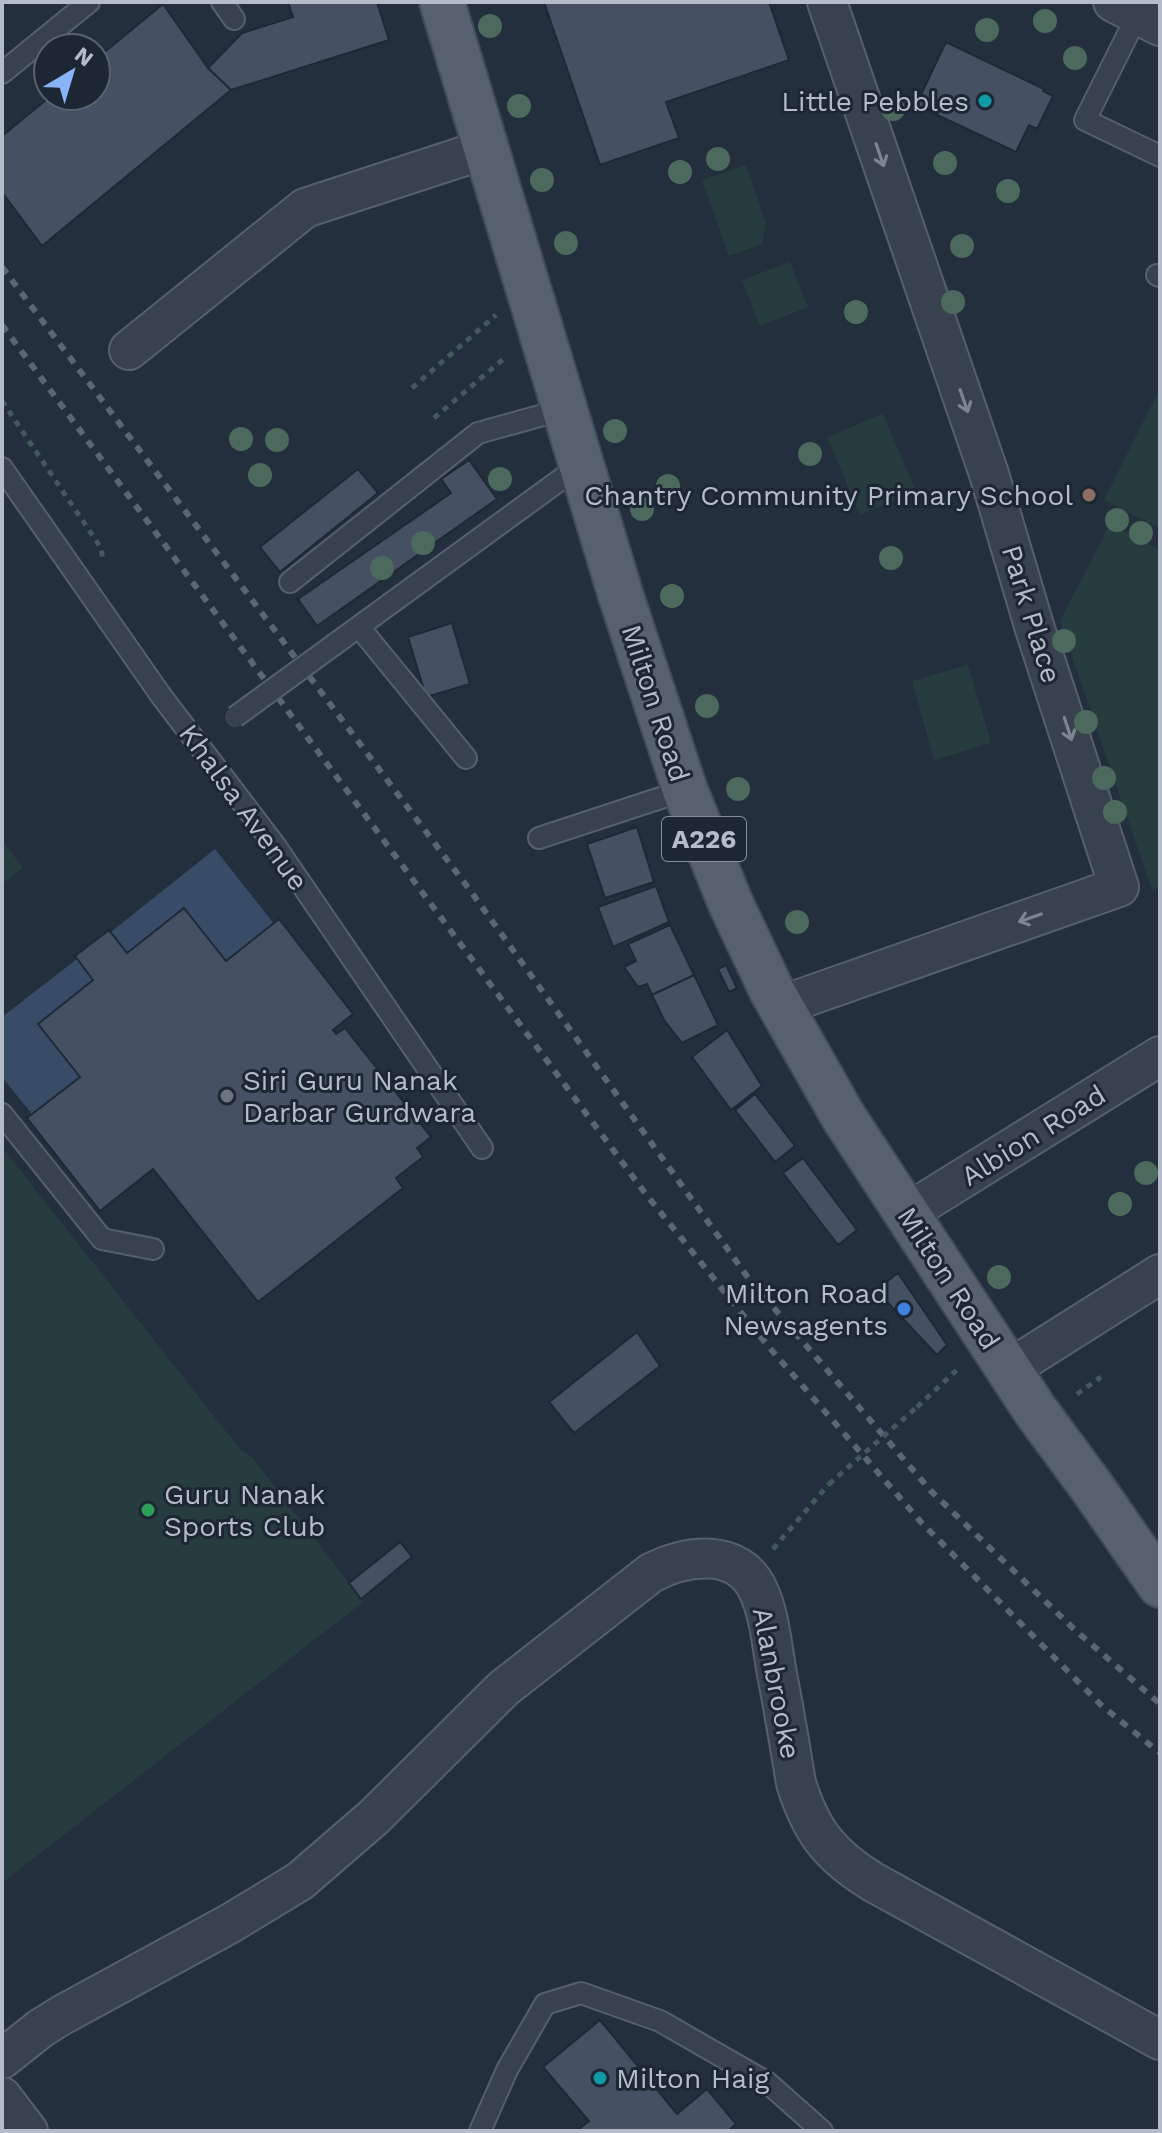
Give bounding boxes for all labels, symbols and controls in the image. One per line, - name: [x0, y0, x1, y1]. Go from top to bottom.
- north arrow: [32, 32, 112, 112]
- text: N: [70, 42, 98, 72]
- place label: Little Pebbles: [781, 85, 969, 118]
- marker: Little Pebbles: [976, 92, 994, 110]
- one-way arrow: [873, 143, 888, 168]
- one-way arrow: [957, 389, 972, 414]
- place label: Chantry Community Primary School: [584, 479, 1073, 512]
- marker: Chantry Community Primary School: [1080, 486, 1098, 504]
- street label: Park Place: [995, 541, 1068, 687]
- street label: Milton Road: [615, 620, 696, 786]
- one-way arrow: [1061, 717, 1076, 742]
- street label: Khalsa Avenue: [172, 718, 315, 897]
- road number: A226: [662, 817, 746, 861]
- one-way arrow: [1018, 912, 1043, 927]
- place label: Siri Guru Nanak Darbar Gurdwara: [243, 1064, 476, 1129]
- street label: Albion Road: [955, 1078, 1112, 1193]
- marker: Siri Guru Nanak Darbar Gurdwara: [218, 1087, 236, 1105]
- street label: Milton Road: [890, 1201, 1007, 1356]
- place label: Milton Road Newsagents: [723, 1277, 888, 1342]
- marker: Milton Road Newsagents: [895, 1300, 913, 1318]
- place label: Guru Nanak Sports Club: [164, 1478, 325, 1543]
- marker: Guru Nanak Sports Club: [139, 1501, 157, 1519]
- street label: Alanbrooke: [746, 1604, 807, 1762]
- place label: Milton Haig: [616, 2062, 769, 2095]
- marker: Milton Haig: [591, 2069, 609, 2087]

